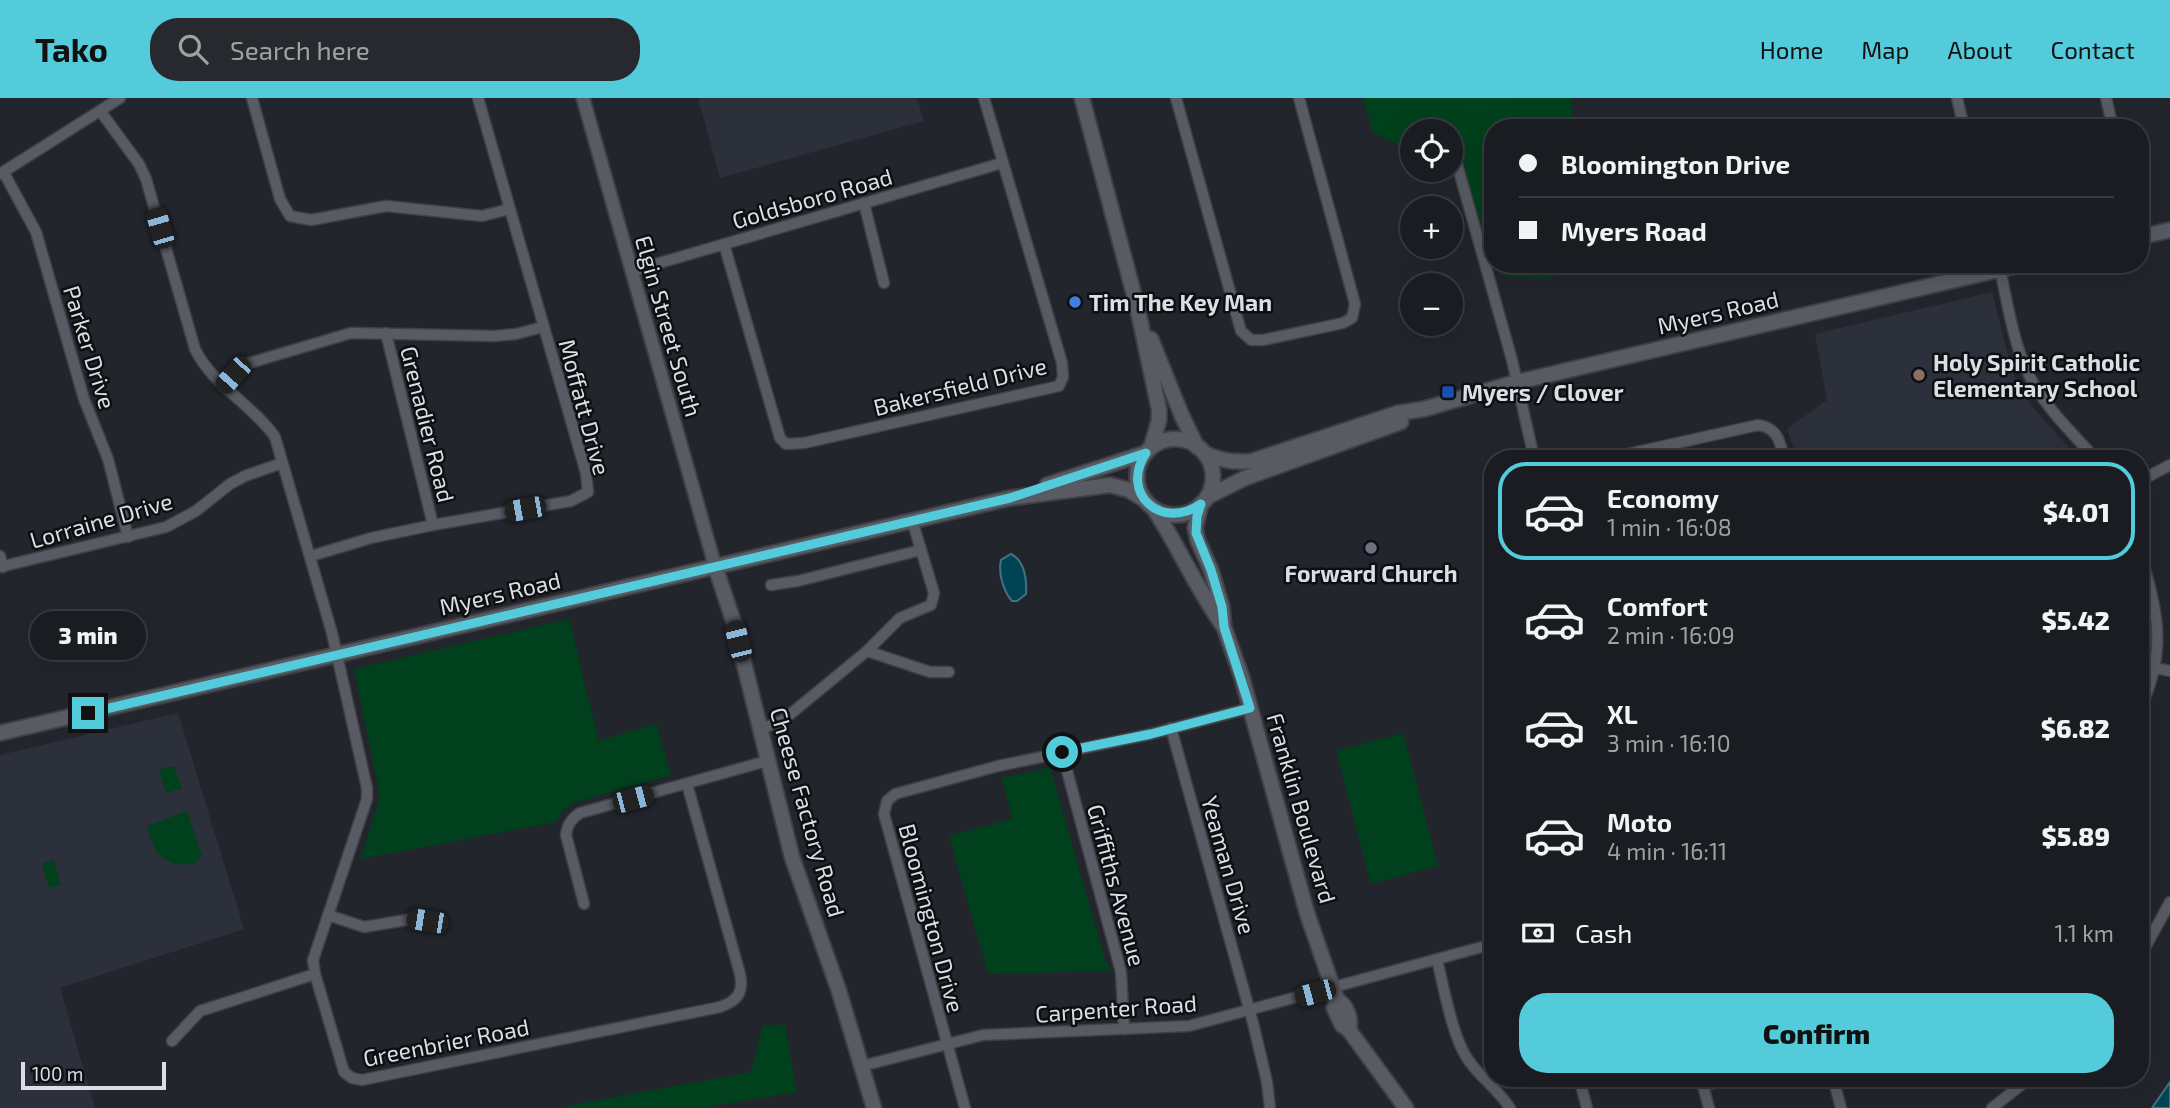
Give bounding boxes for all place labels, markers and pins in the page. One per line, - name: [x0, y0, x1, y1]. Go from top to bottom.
- place label: Tim The Key Man: [1089, 288, 1272, 316]
- marker: Tim The Key Man: [1067, 294, 1083, 310]
- place label: Holy Spirit Catholic Elementary School: [1933, 348, 2140, 402]
- marker: Holy Spirit Catholic Elementary School: [1911, 367, 1927, 383]
- place label: Myers / Clover: [1462, 378, 1624, 406]
- marker: Myers / Clover: [1440, 384, 1456, 400]
- marker: Forward Church: [1363, 540, 1379, 556]
- place label: Forward Church: [1285, 559, 1457, 587]

